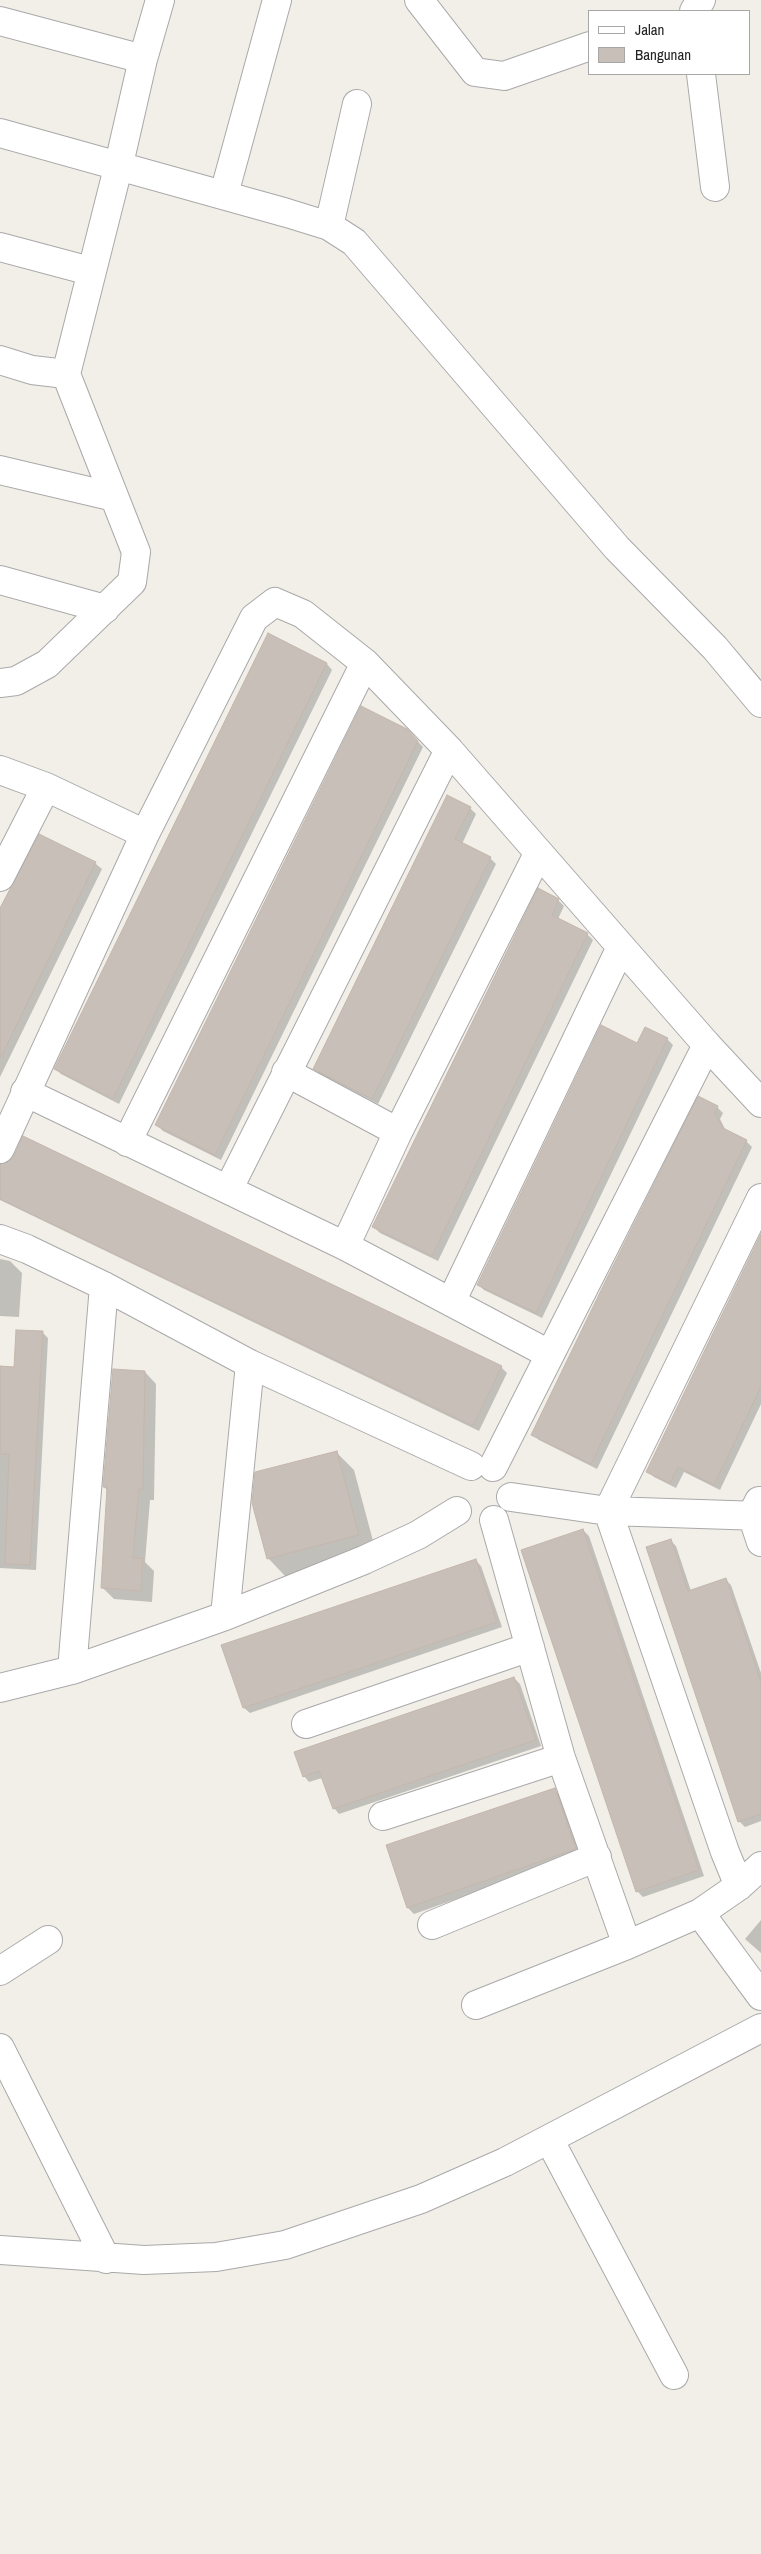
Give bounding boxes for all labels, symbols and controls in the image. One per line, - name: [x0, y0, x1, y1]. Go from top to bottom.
- legend: [588, 10, 751, 75]
- text: Jalan: [635, 19, 664, 40]
- text: Bangunan: [635, 44, 691, 65]

